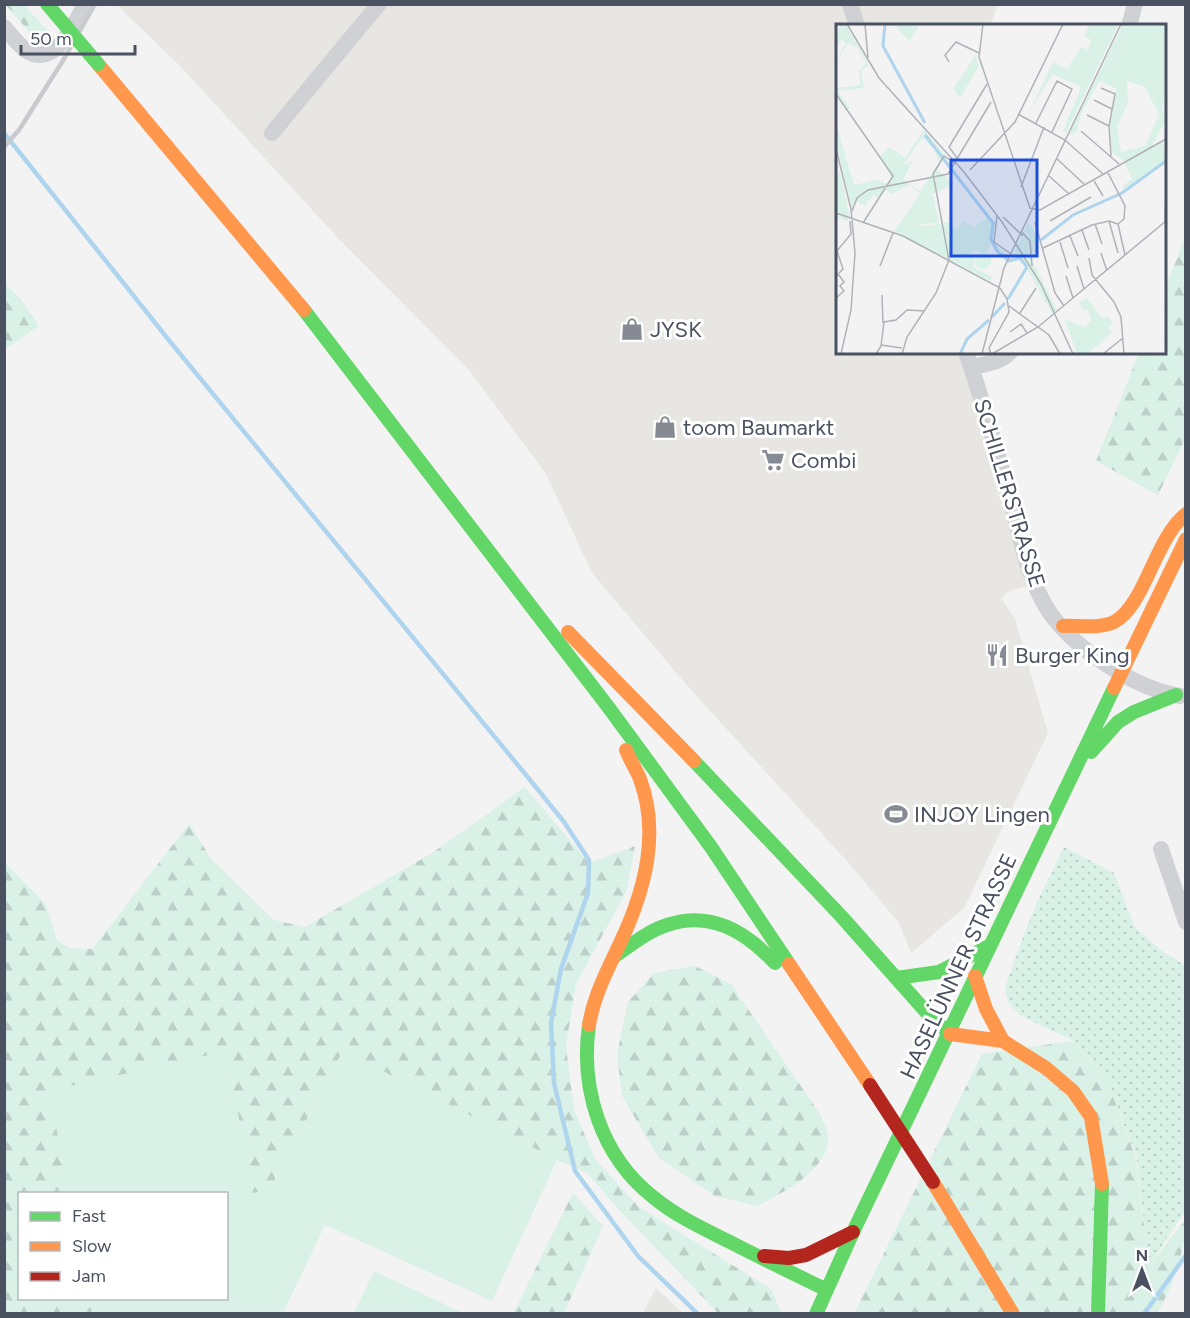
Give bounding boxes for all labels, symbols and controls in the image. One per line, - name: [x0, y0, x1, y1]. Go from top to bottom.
- scale bar: [21, 18, 135, 56]
- inset map: [836, 24, 1166, 354]
- text: 50 m: [30, 28, 72, 50]
- shop icon: JYSK: [619, 316, 645, 342]
- place label: JYSK: [650, 316, 702, 343]
- street label: SCHILLERSTRASSE: [968, 396, 1051, 591]
- shop icon: toom Baumarkt: [652, 414, 678, 440]
- place label: toom Baumarkt: [683, 414, 834, 441]
- supermarket icon: Combi: [760, 447, 786, 473]
- place label: Combi: [791, 447, 856, 474]
- restaurant icon: Burger King: [984, 642, 1010, 668]
- place label: Burger King: [1015, 642, 1130, 669]
- sports icon: INJOY Lingen: [883, 801, 909, 827]
- place label: INJOY Lingen: [914, 801, 1050, 828]
- street label: HASELÜNNER STRASSE: [894, 849, 1023, 1083]
- legend: [18, 1192, 228, 1300]
- text: Fast: [72, 1205, 106, 1227]
- text: Slow: [72, 1235, 111, 1257]
- north arrow: [1112, 1240, 1172, 1300]
- text: N: [1136, 1246, 1148, 1265]
- text: Jam: [72, 1265, 106, 1287]

